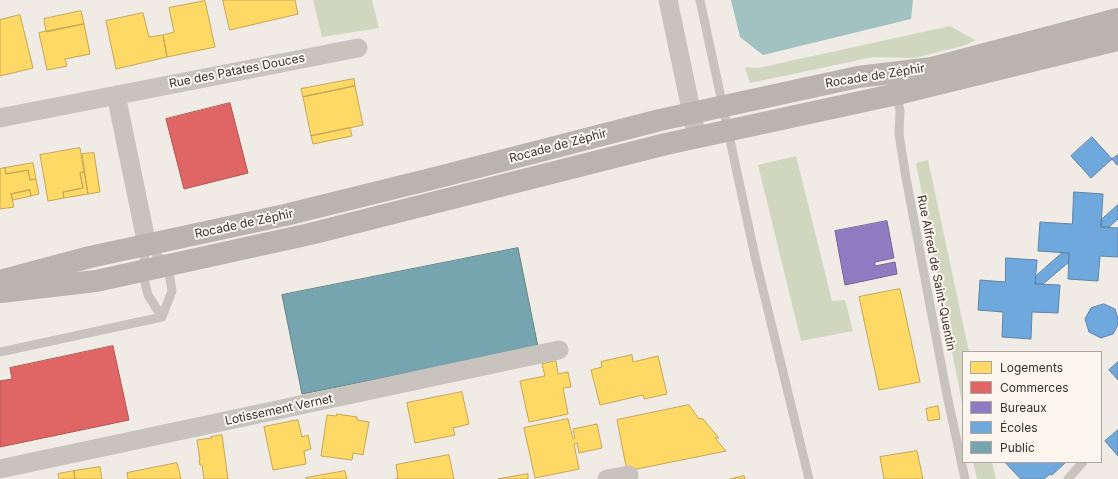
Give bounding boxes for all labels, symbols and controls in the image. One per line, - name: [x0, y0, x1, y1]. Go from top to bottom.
- street label: Rue des Patates Douces: [168, 51, 306, 91]
- street label: Rocade de Zéphir: [824, 61, 926, 91]
- street label: Rocade de Zéphir: [508, 126, 608, 166]
- street label: Rue Alfred de Saint-Quentin: [914, 194, 958, 352]
- street label: Rocade de Zéphir: [193, 207, 295, 241]
- legend: [962, 351, 1102, 463]
- text: Logements: [1000, 360, 1063, 375]
- text: Commerces: [1000, 380, 1068, 395]
- street label: Lotissement Vernet: [224, 392, 334, 428]
- text: Bureaux: [1000, 400, 1047, 415]
- text: Écoles: [1000, 420, 1038, 435]
- text: Public: [1000, 440, 1035, 455]

